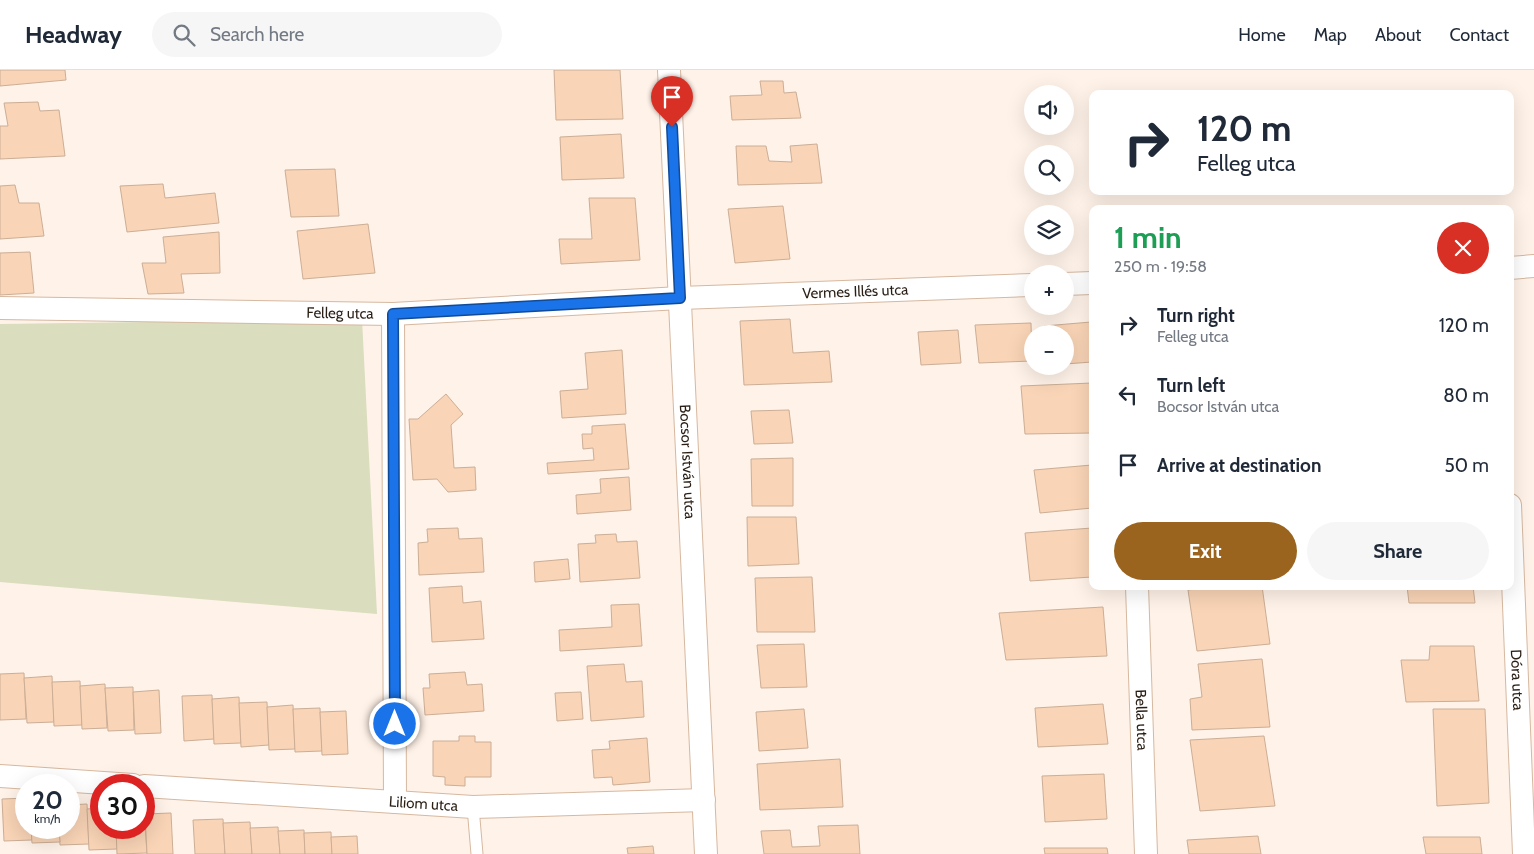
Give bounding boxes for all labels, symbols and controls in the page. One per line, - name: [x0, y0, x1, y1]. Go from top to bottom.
- search box: [152, 12, 502, 57]
- text: Headway: [25, 20, 122, 49]
- icon: search: [170, 21, 198, 49]
- text: Search here: [210, 23, 304, 46]
- text: Home: [1238, 24, 1286, 46]
- text: Map: [1314, 24, 1347, 46]
- text: About: [1375, 24, 1421, 46]
- text: Contact: [1449, 24, 1509, 46]
- pin: [651, 76, 693, 127]
- icon: arrive: [658, 83, 686, 111]
- map controls: [1024, 85, 1074, 375]
- button: sound: [1024, 85, 1074, 135]
- text: 120 m: [1197, 107, 1291, 150]
- icon: right: [1114, 110, 1179, 175]
- button: search: [1024, 145, 1074, 195]
- text: Felleg utca: [1197, 150, 1296, 177]
- button: layers: [1024, 205, 1074, 255]
- text: 1 min: [1114, 219, 1182, 256]
- button: close: [1437, 222, 1489, 274]
- text: 250 m · 19:58: [1114, 257, 1207, 276]
- button: +: [1024, 265, 1074, 315]
- street label: Vermes Illés utca: [802, 281, 909, 302]
- street label: Felleg utca: [306, 304, 375, 323]
- text: Turn right: [1157, 304, 1235, 327]
- icon: right: [1114, 311, 1142, 339]
- text: 120 m: [1439, 314, 1489, 337]
- button: −: [1024, 325, 1074, 375]
- text: Felleg utca: [1157, 327, 1229, 346]
- text: Turn left: [1157, 374, 1225, 397]
- icon: left: [1114, 381, 1142, 409]
- text: 80 m: [1443, 384, 1489, 407]
- text: Bocsor István utca: [1157, 397, 1279, 416]
- street label: Bocsor István utca: [676, 404, 699, 520]
- icon: arrive: [1114, 451, 1142, 479]
- text: Arrive at destination: [1157, 454, 1321, 477]
- text: 50 m: [1445, 454, 1489, 477]
- button: Exit: [1114, 522, 1297, 580]
- button: Share: [1307, 522, 1489, 580]
- street label: Dóra utca: [1507, 649, 1527, 712]
- street label: Bella utca: [1131, 689, 1152, 752]
- position arrow: [368, 697, 420, 749]
- speed limit sign: 30: [90, 774, 155, 839]
- text: 20: [32, 785, 63, 815]
- street label: Liliom utca: [388, 793, 459, 815]
- text: km/h: [34, 811, 61, 826]

